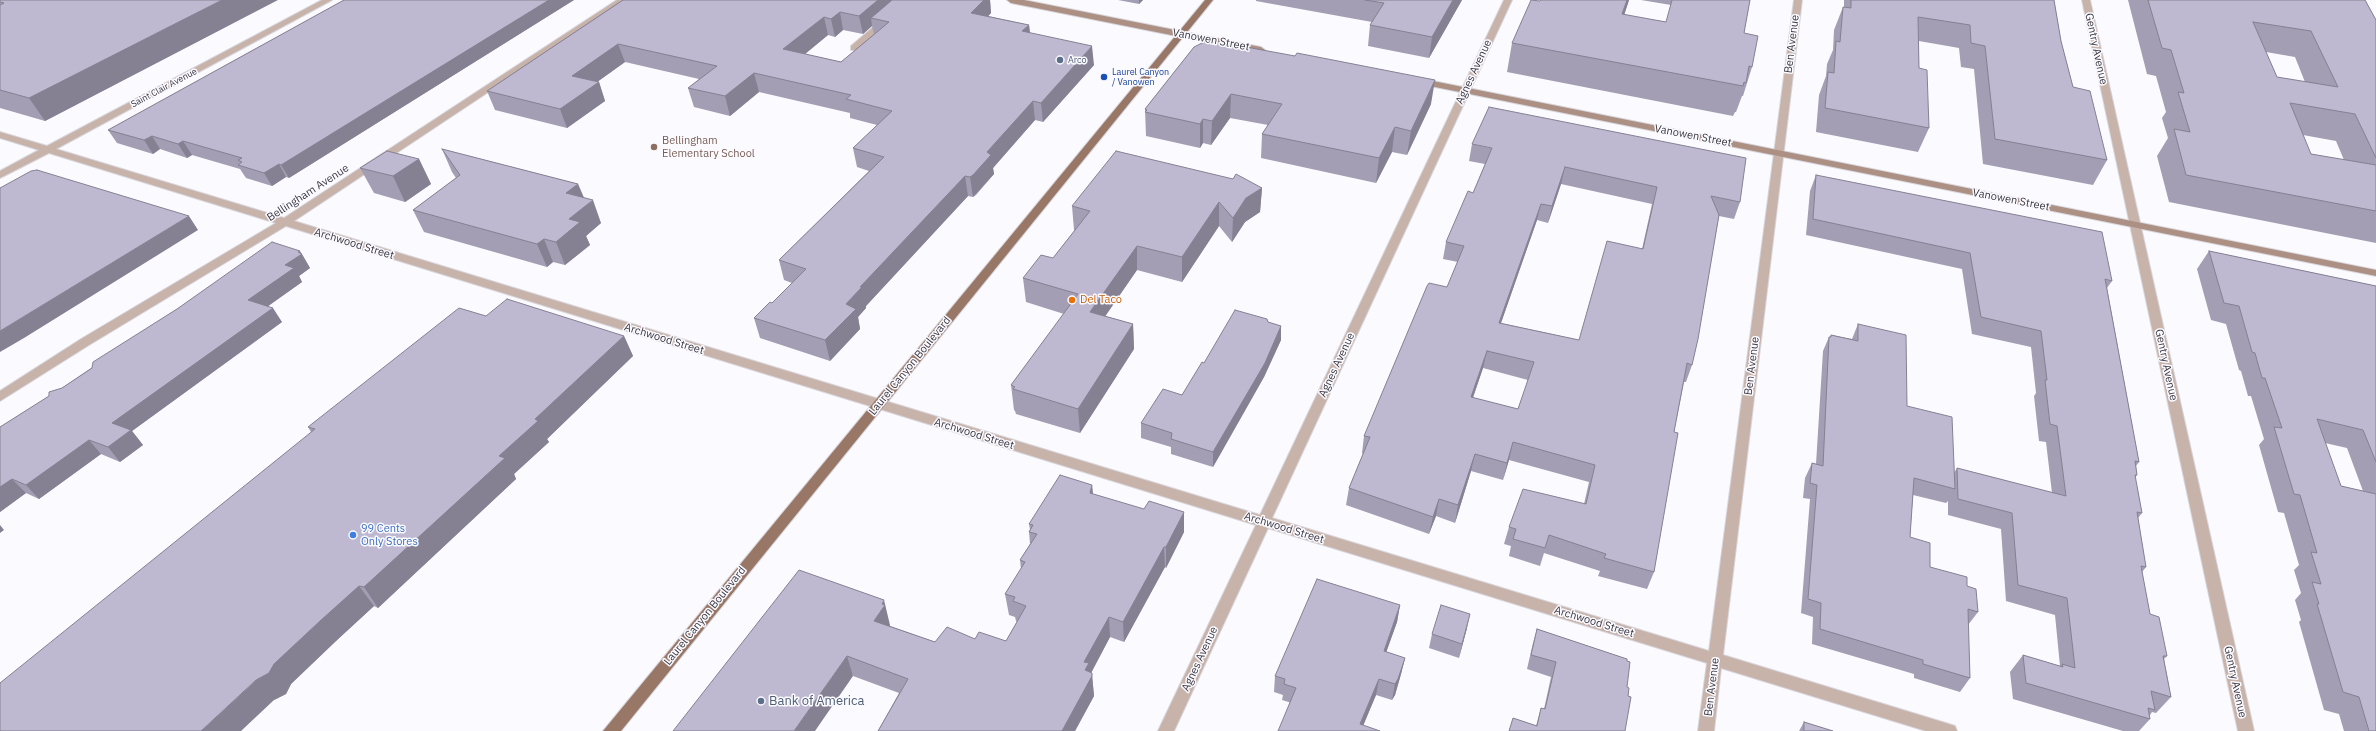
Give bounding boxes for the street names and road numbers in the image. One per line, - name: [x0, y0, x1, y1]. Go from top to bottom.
- street label: Gentry Avenue: [2082, 12, 2110, 86]
- street label: Ben Avenue: [1782, 14, 1802, 74]
- street label: Vanowen Street: [1171, 26, 1251, 54]
- street label: Agnes Avenue: [1453, 38, 1495, 106]
- street label: Saint Clair Avenue: [129, 66, 199, 110]
- street label: Vanowen Street: [1653, 122, 1733, 150]
- street label: Bellingham Avenue: [265, 162, 351, 224]
- street label: Vanowen Street: [1971, 186, 2051, 214]
- street label: Archwood Street: [313, 226, 395, 262]
- street label: Laurel Canyon Boulevard: [866, 314, 954, 418]
- street label: Archwood Street: [623, 321, 705, 357]
- street label: Gentry Avenue: [2152, 328, 2180, 402]
- street label: Agnes Avenue: [1316, 331, 1358, 399]
- street label: Ben Avenue: [1742, 336, 1762, 396]
- street label: Archwood Street: [933, 416, 1015, 452]
- street label: Archwood Street: [1243, 510, 1325, 546]
- street label: Laurel Canyon Boulevard: [661, 564, 749, 668]
- street label: Archwood Street: [1553, 604, 1635, 640]
- street label: Agnes Avenue: [1179, 625, 1221, 693]
- street label: Gentry Avenue: [2221, 645, 2249, 719]
- street label: Ben Avenue: [1702, 657, 1722, 717]

